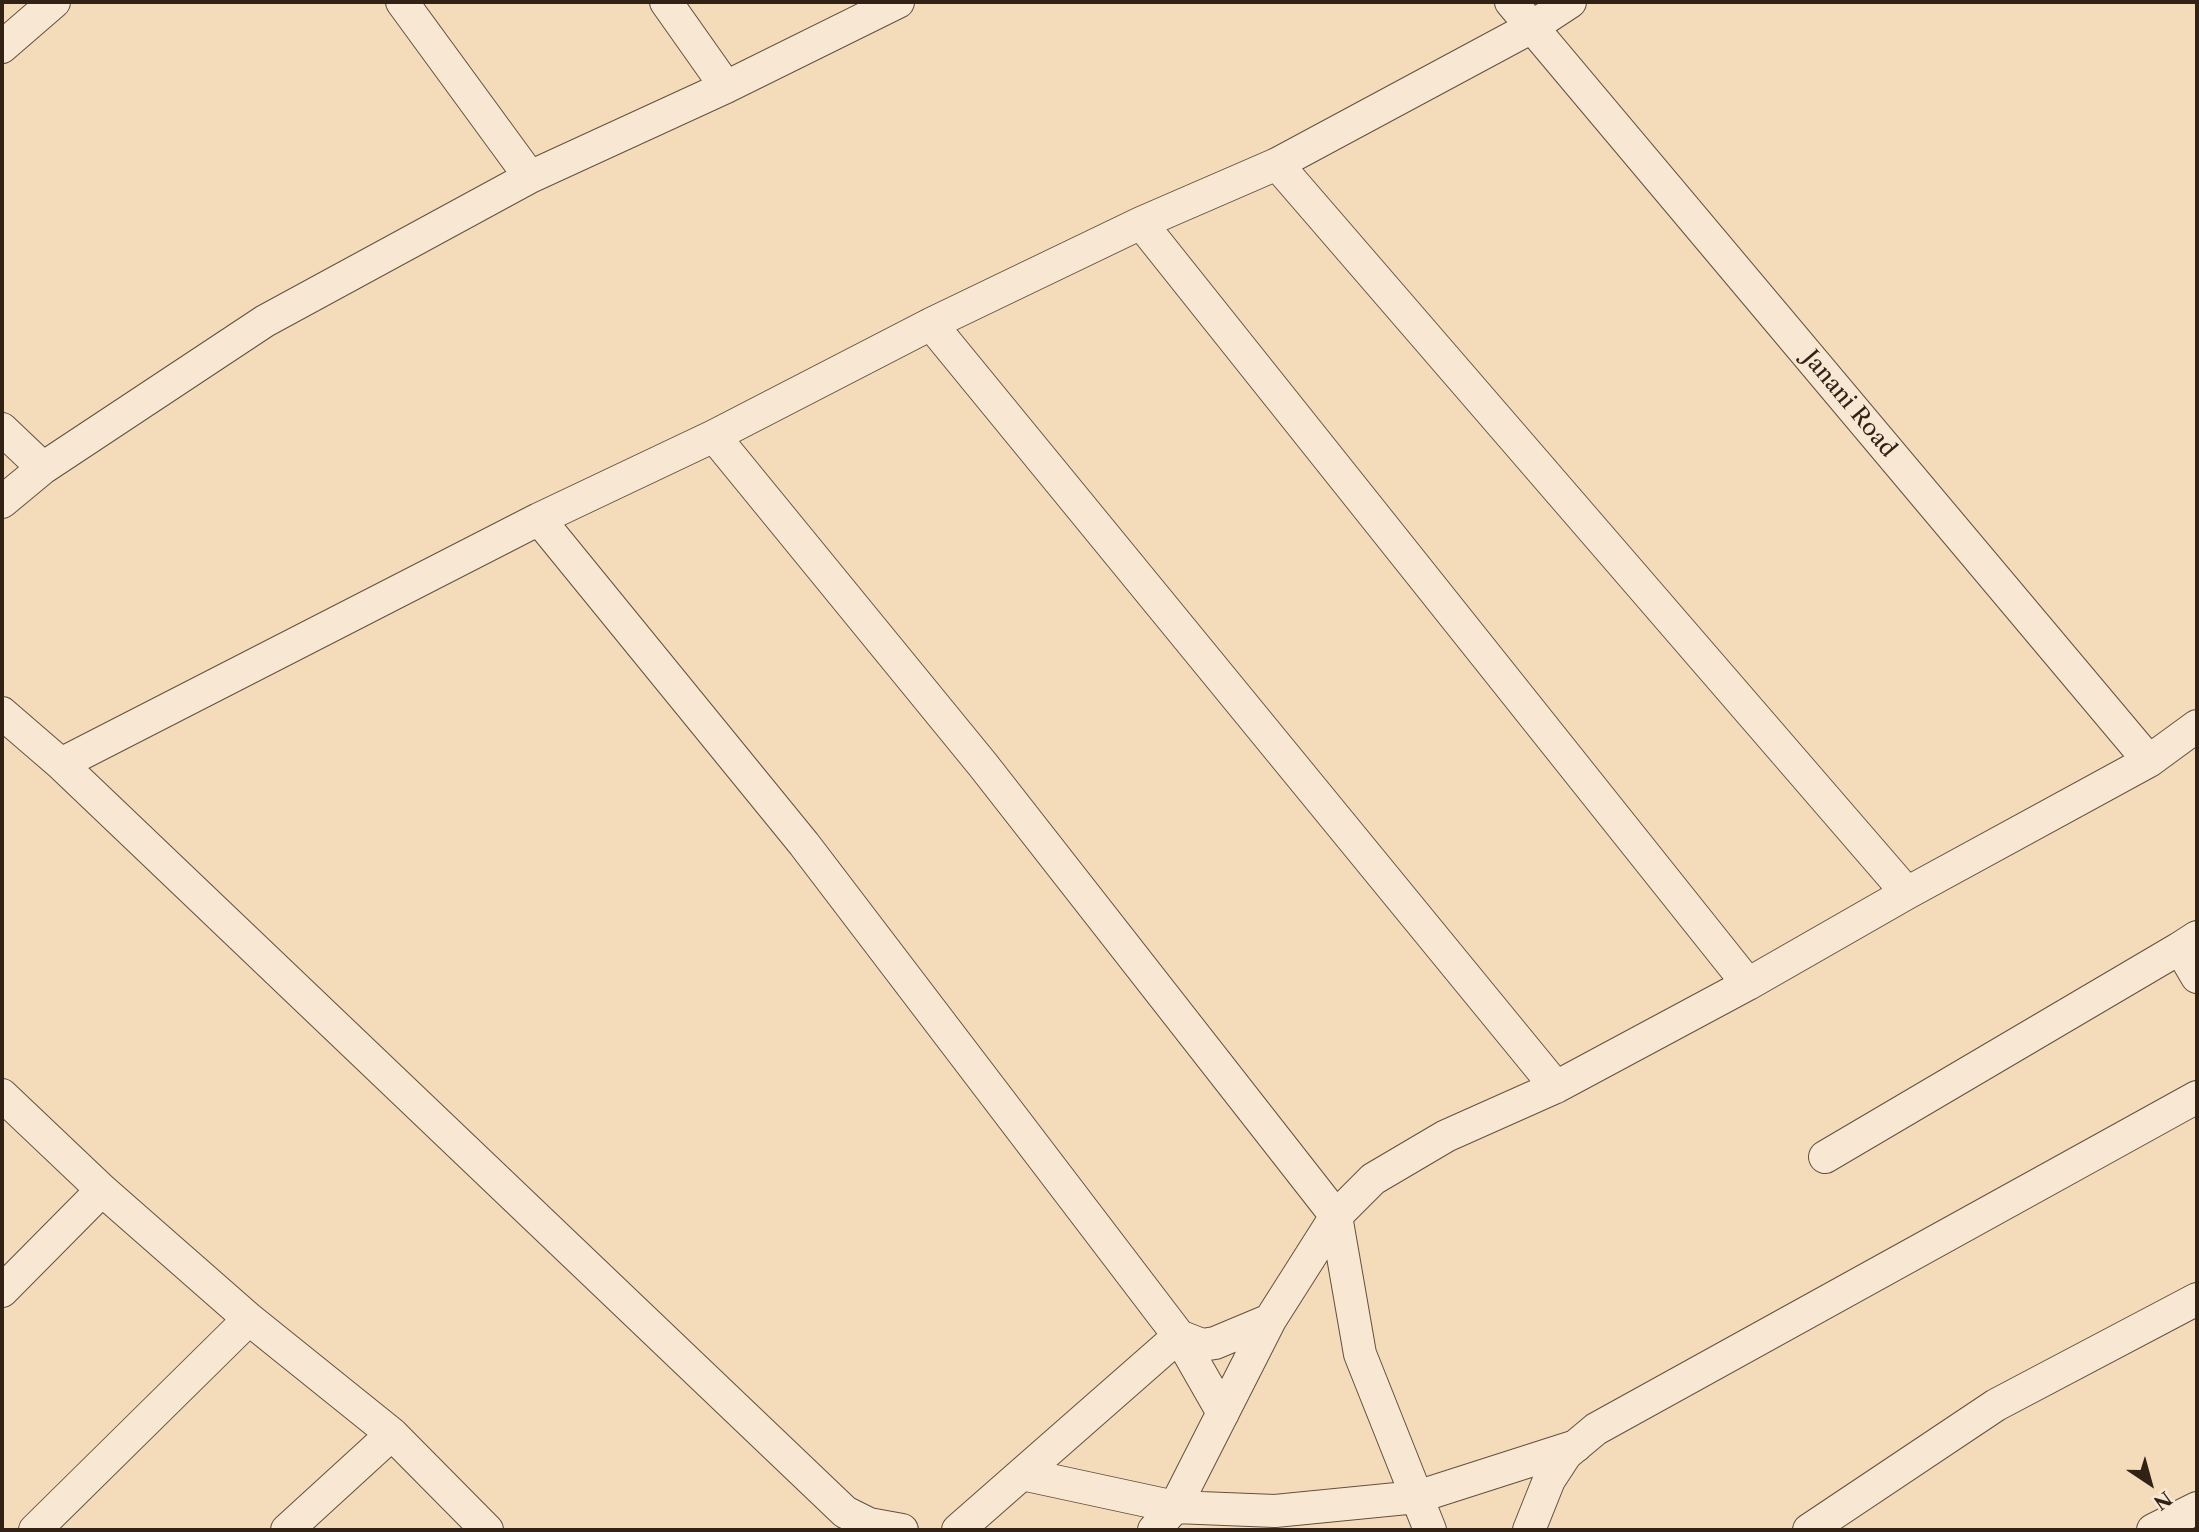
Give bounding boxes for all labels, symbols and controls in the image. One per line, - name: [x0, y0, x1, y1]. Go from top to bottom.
- street label: Janani Road: [1796, 345, 1902, 463]
- north arrow: [2115, 1448, 2185, 1518]
- text: N: [2149, 1486, 2176, 1515]

